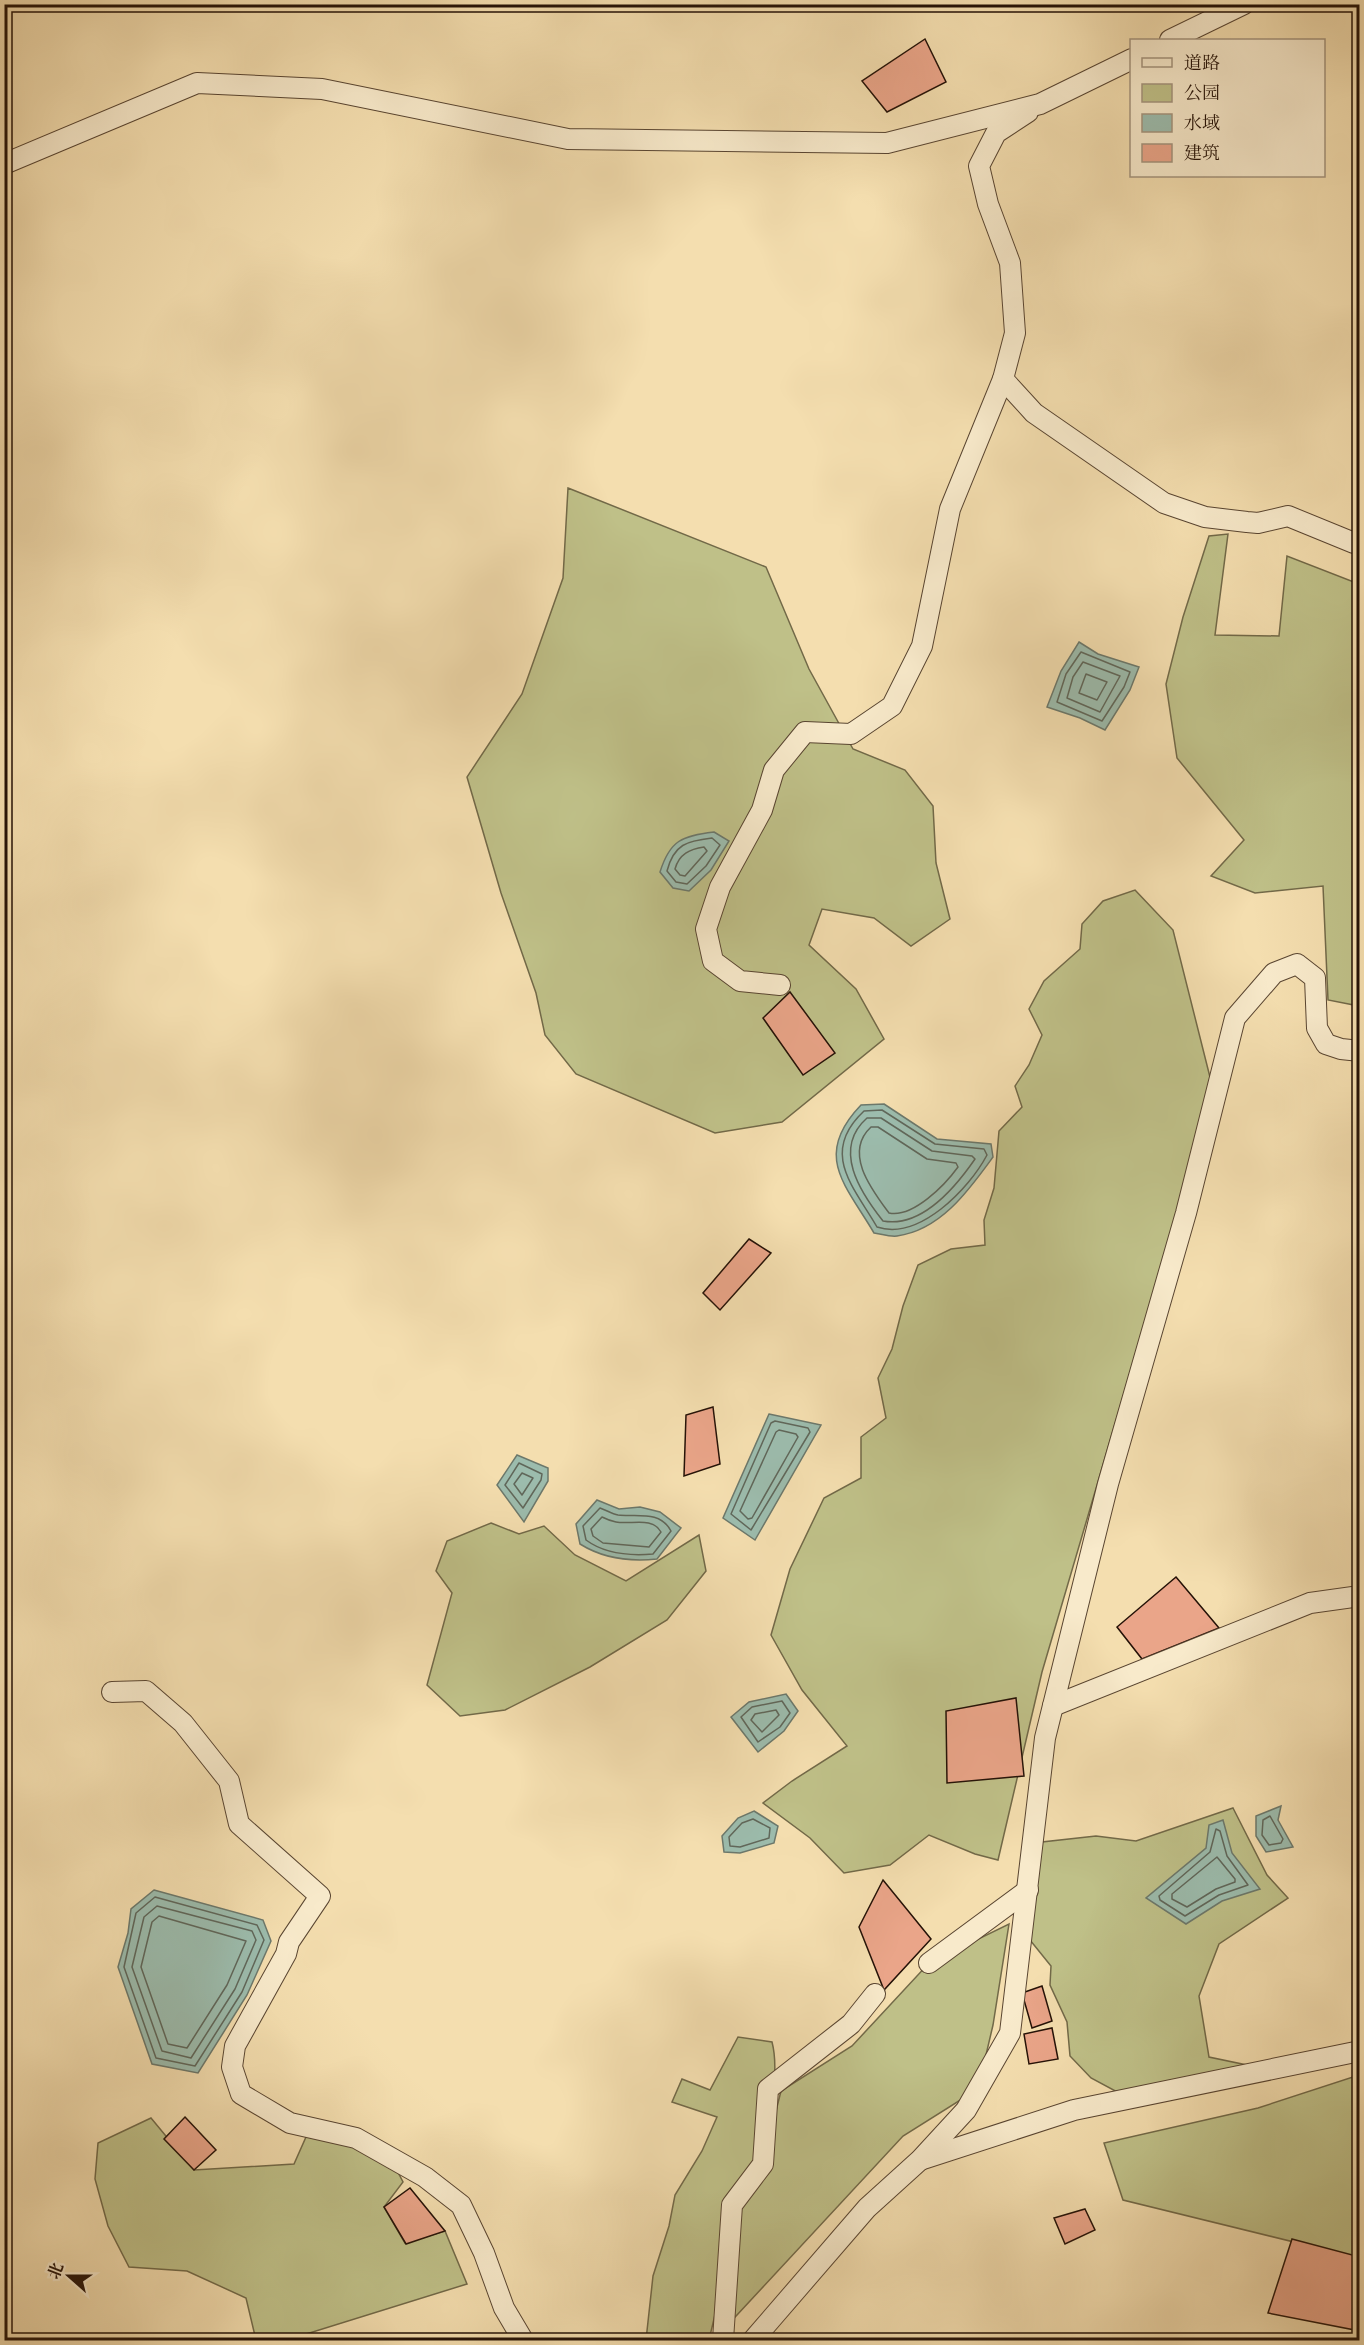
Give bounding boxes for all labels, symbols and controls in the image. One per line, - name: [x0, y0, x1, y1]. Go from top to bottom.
- legend: [1130, 39, 1325, 177]
- text: 道路: [1184, 52, 1220, 77]
- text: 公园: [1184, 82, 1220, 107]
- text: 水域: [1184, 112, 1220, 137]
- text: 建筑: [1184, 142, 1220, 167]
- north arrow: [39, 2246, 99, 2306]
- text: 北: [44, 2260, 70, 2283]

